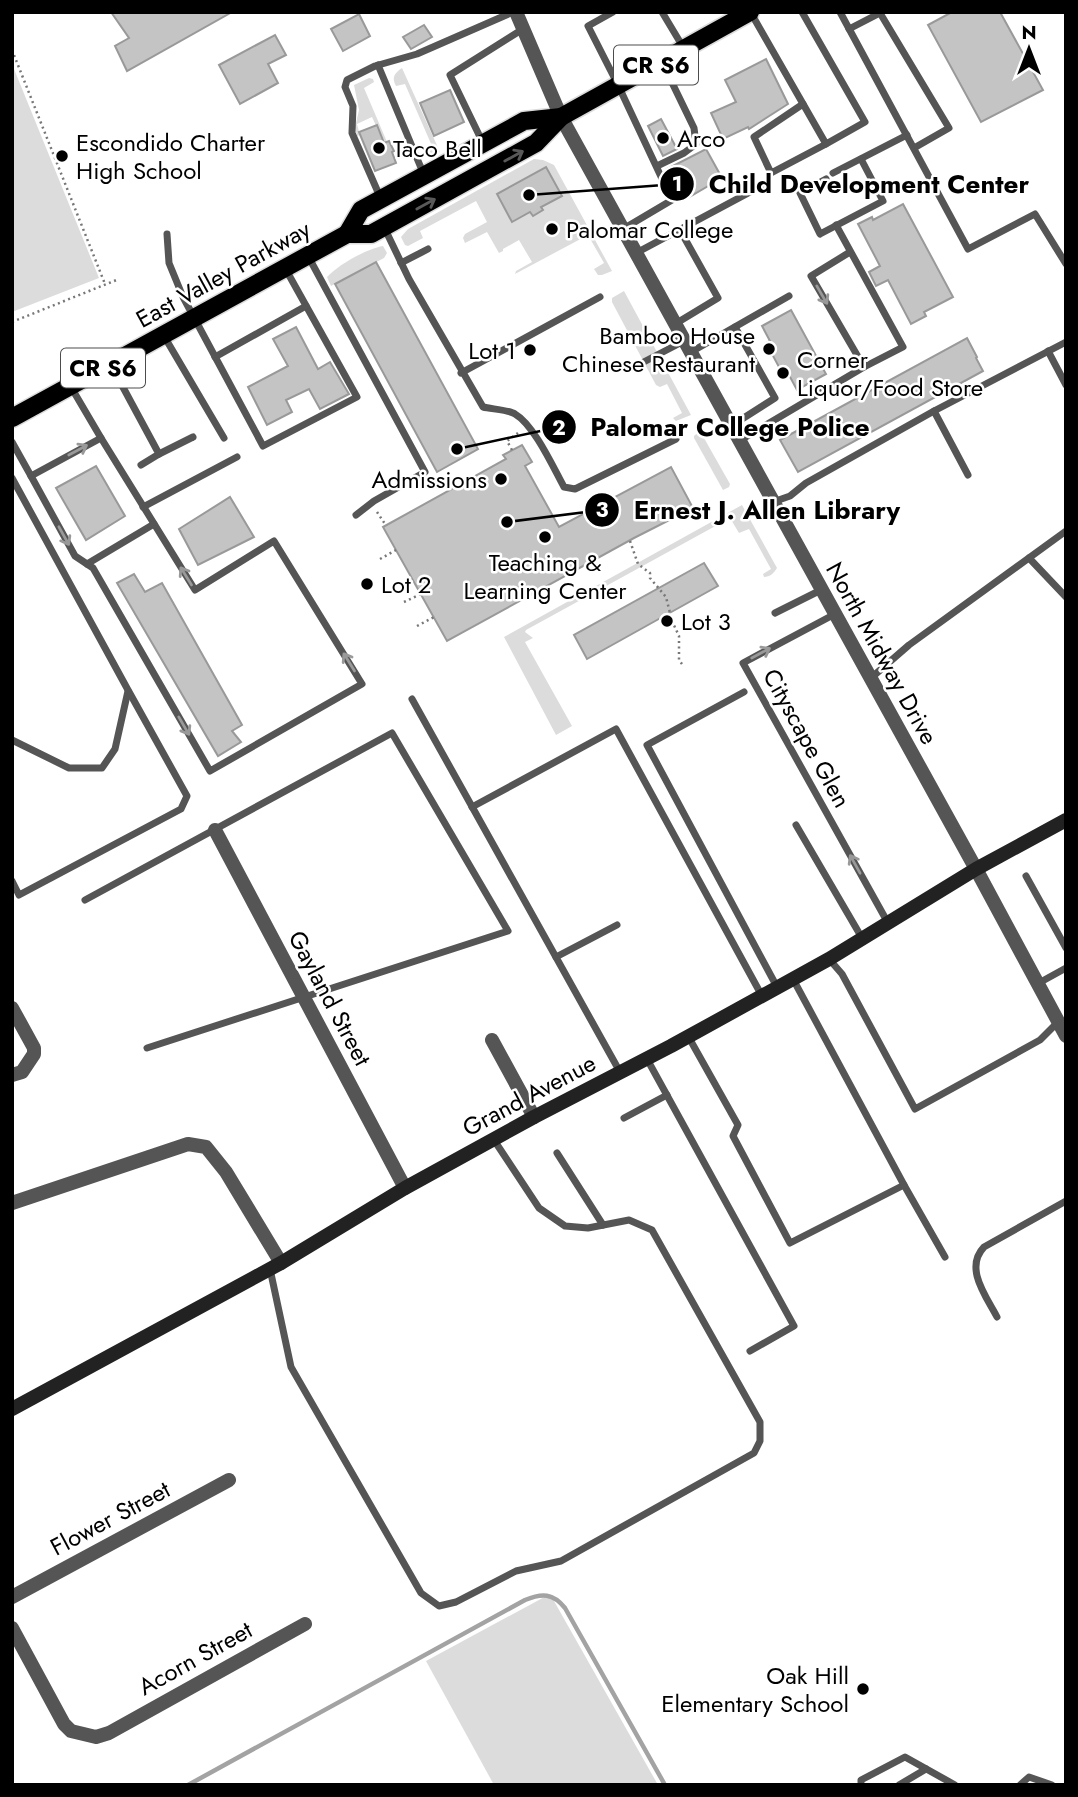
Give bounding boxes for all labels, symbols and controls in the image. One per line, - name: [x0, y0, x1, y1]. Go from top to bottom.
- north arrow: [994, 14, 1064, 84]
- text: N: [1021, 19, 1037, 46]
- road number: CR S6: [614, 46, 698, 85]
- place label: Arco: [677, 121, 725, 156]
- place label: Escondido Charter High School: [76, 125, 266, 188]
- marker: Arco: [655, 130, 671, 146]
- place label: Taco Bell: [393, 131, 482, 166]
- marker: Taco Bell: [371, 140, 387, 156]
- marker: Escondido Charter High School: [54, 148, 70, 164]
- one-way arrow: [503, 149, 524, 162]
- callout: Child Development Center: [659, 160, 1043, 207]
- text: Child Development Center: [709, 165, 1030, 203]
- text: 1: [672, 169, 682, 199]
- one-way arrow: [416, 197, 436, 211]
- street label: East Valley Parkway: [129, 211, 317, 336]
- place label: Palomar College: [566, 212, 733, 247]
- marker: Palomar College: [544, 221, 560, 237]
- one-way arrow: [815, 285, 829, 305]
- place label: Bamboo House Chinese Restaurant: [562, 318, 755, 381]
- place label: Lot 1: [468, 333, 516, 368]
- marker: Bamboo House Chinese Restaurant: [761, 341, 777, 357]
- marker: Lot 1: [522, 342, 538, 358]
- place label: Corner Liquor/Food Store: [797, 342, 983, 405]
- road number: CR S6: [61, 348, 145, 388]
- marker: Corner Liquor/Food Store: [775, 365, 791, 381]
- callout: Palomar College Police: [541, 404, 884, 451]
- text: Palomar College Police: [590, 408, 870, 446]
- text: 2: [552, 413, 566, 443]
- one-way arrow: [68, 443, 88, 457]
- place label: Admissions: [372, 462, 487, 497]
- marker: Admissions: [493, 471, 509, 487]
- callout: Ernest J. Allen Library: [585, 486, 914, 533]
- text: Ernest J. Allen Library: [634, 491, 901, 529]
- text: 3: [595, 495, 609, 525]
- one-way arrow: [57, 525, 71, 545]
- marker: Teaching & Learning Center: [537, 529, 553, 545]
- place label: Teaching & Learning Center: [463, 545, 627, 608]
- street label: North Midway Drive: [817, 555, 947, 751]
- one-way arrow: [179, 567, 193, 587]
- place label: Lot 2: [381, 567, 432, 602]
- marker: Lot 2: [359, 576, 375, 592]
- place label: Lot 3: [681, 604, 731, 639]
- marker: Lot 3: [659, 613, 675, 629]
- one-way arrow: [751, 646, 771, 660]
- one-way arrow: [341, 653, 355, 673]
- street label: Cityscape Glen: [754, 662, 860, 814]
- one-way arrow: [178, 716, 192, 736]
- one-way arrow: [848, 854, 861, 875]
- street label: Gayland Street: [280, 924, 380, 1072]
- street label: Grand Avenue: [456, 1045, 602, 1145]
- street label: Flower Street: [44, 1472, 176, 1564]
- street label: Acorn Street: [132, 1612, 259, 1704]
- place label: Oak Hill Elementary School: [661, 1658, 849, 1721]
- marker: Oak Hill Elementary School: [855, 1681, 871, 1697]

